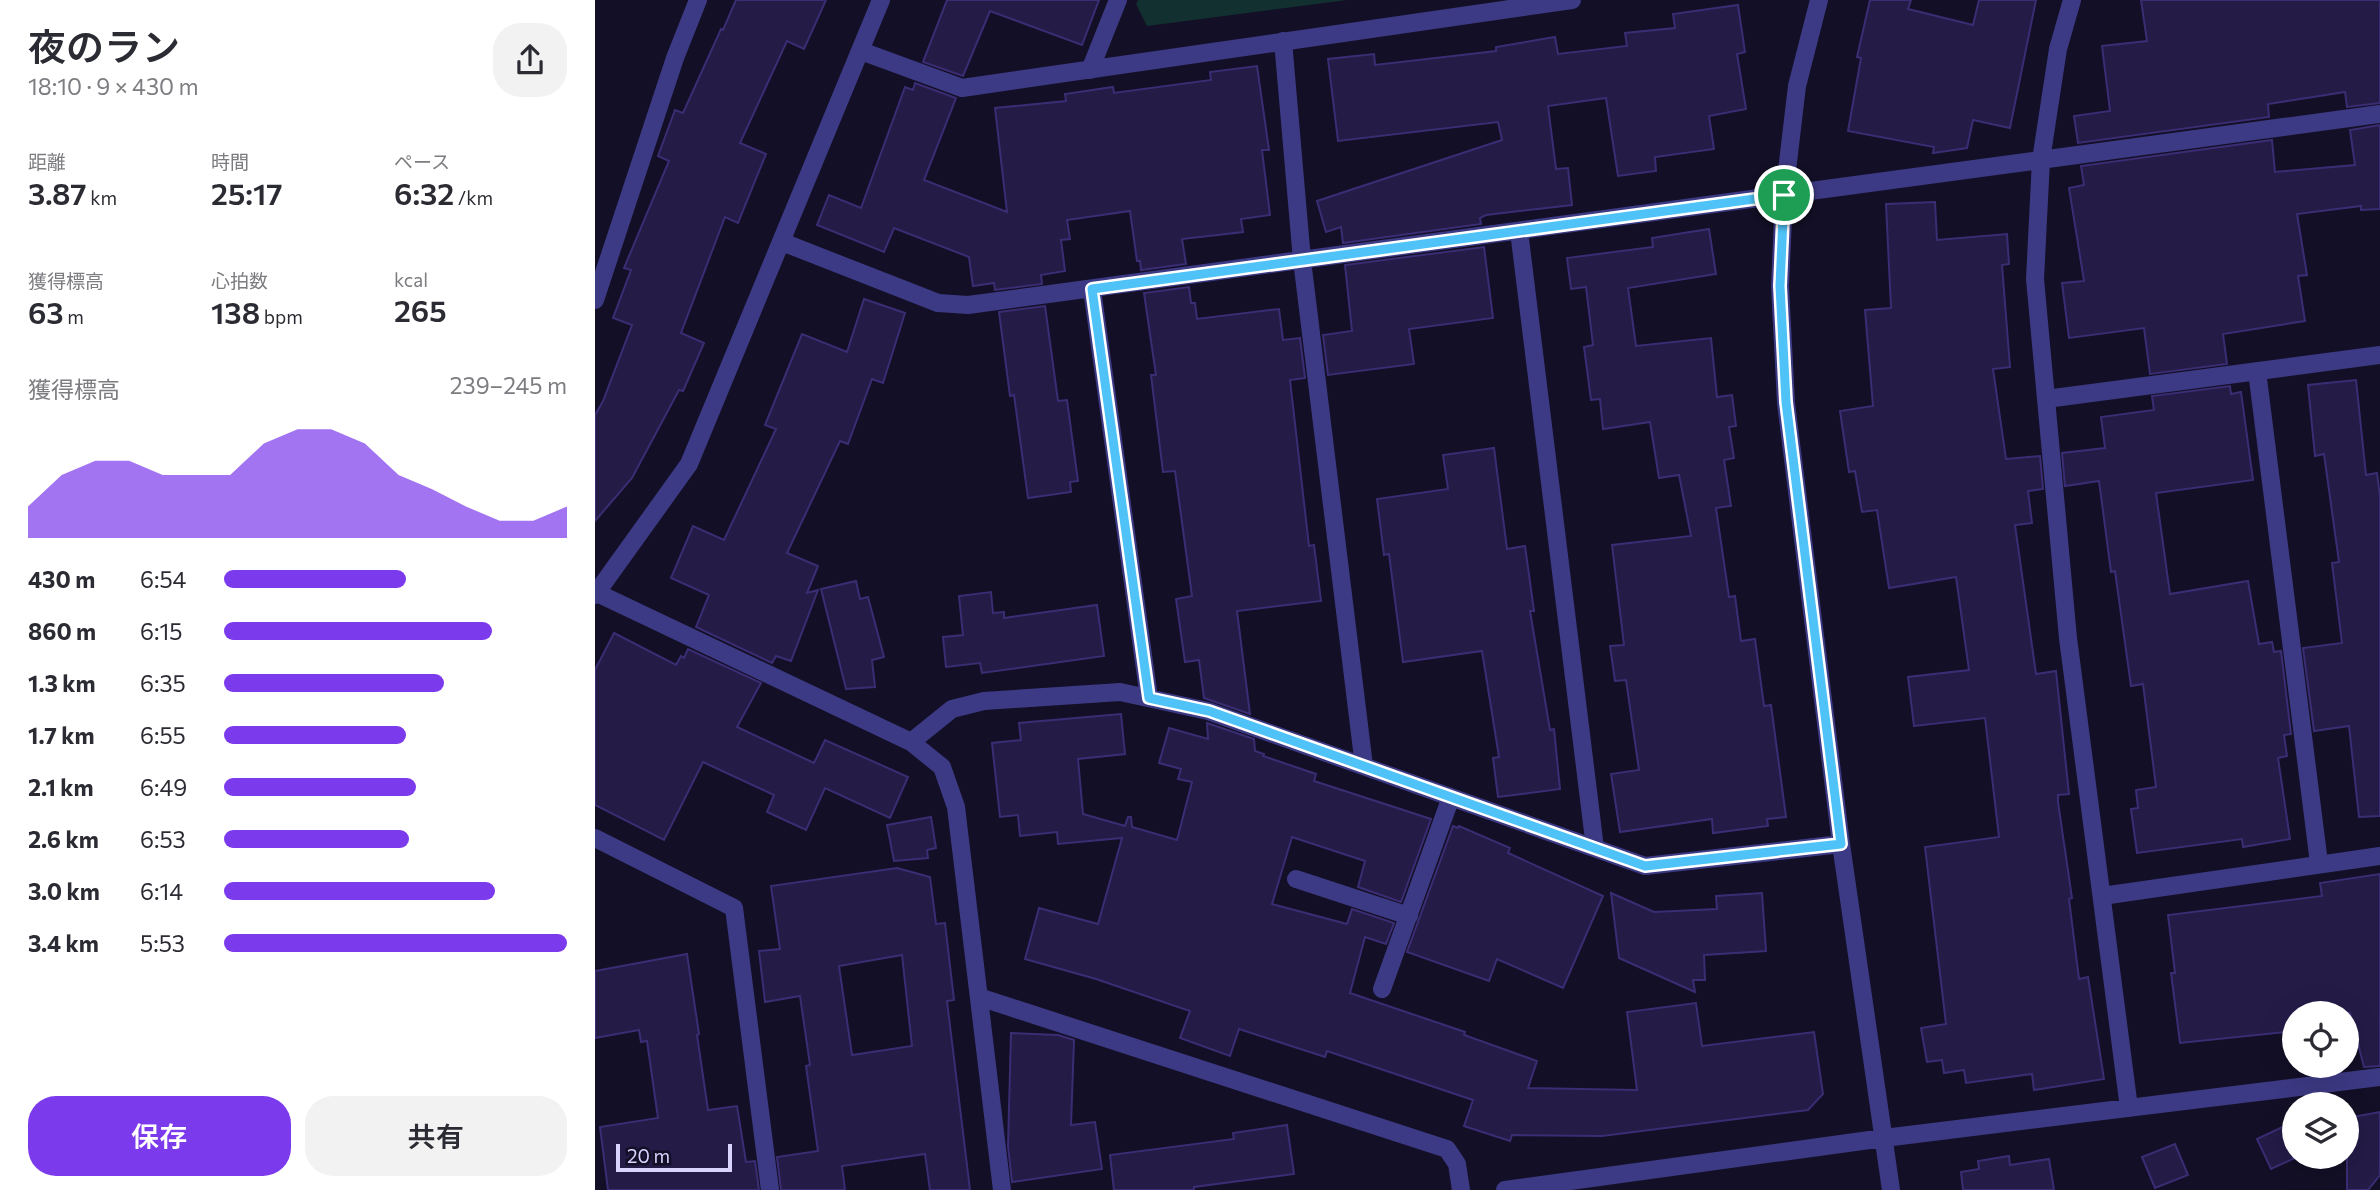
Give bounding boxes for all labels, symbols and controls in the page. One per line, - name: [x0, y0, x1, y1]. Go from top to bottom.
- text: 夜のラン: [28, 22, 180, 69]
- button: share: [493, 23, 567, 97]
- text: 18:10 · 9 × 430 m: [28, 72, 199, 100]
- text: 距離: [28, 150, 66, 173]
- text: 時間: [211, 150, 249, 173]
- text: ペース: [394, 150, 450, 173]
- pin: [1754, 165, 1814, 225]
- text: 3.87: [28, 174, 87, 211]
- text: 25:17: [211, 174, 283, 211]
- text: 6:32: [394, 174, 454, 211]
- icon: arrive: [1765, 176, 1803, 214]
- text: km: [87, 186, 117, 209]
- text: /km: [454, 186, 493, 209]
- text: kcal: [394, 268, 428, 291]
- text: 獲得標高: [28, 269, 104, 292]
- text: 心拍数: [211, 269, 268, 292]
- text: 265: [394, 291, 447, 328]
- text: 63: [28, 293, 64, 330]
- text: 138: [211, 293, 260, 330]
- text: m: [64, 305, 84, 328]
- text: bpm: [260, 305, 303, 328]
- text: 239–245 m: [450, 371, 567, 399]
- text: 獲得標高: [28, 375, 120, 403]
- text: 430 m: [28, 565, 95, 593]
- text: 6:54: [140, 565, 186, 593]
- text: 860 m: [28, 617, 96, 645]
- text: 6:15: [140, 617, 182, 645]
- text: 1.3 km: [28, 669, 96, 697]
- text: 6:35: [140, 669, 186, 697]
- text: 1.7 km: [28, 721, 95, 749]
- text: 6:55: [140, 721, 186, 749]
- text: 2.1 km: [28, 773, 94, 801]
- text: 6:49: [140, 773, 187, 801]
- text: 2.6 km: [28, 825, 99, 853]
- text: 6:53: [140, 825, 186, 853]
- text: 3.0 km: [28, 877, 100, 905]
- text: 6:14: [140, 877, 183, 905]
- text: 3.4 km: [28, 929, 99, 957]
- text: 5:53: [140, 929, 185, 957]
- map controls: [2282, 1001, 2359, 1169]
- button: locate: [2282, 1001, 2359, 1078]
- button: layers: [2282, 1092, 2359, 1169]
- button: 保存: [28, 1096, 291, 1176]
- button: 共有: [305, 1096, 567, 1176]
- scale bar: [616, 1141, 731, 1173]
- text: 20 m: [627, 1144, 670, 1167]

